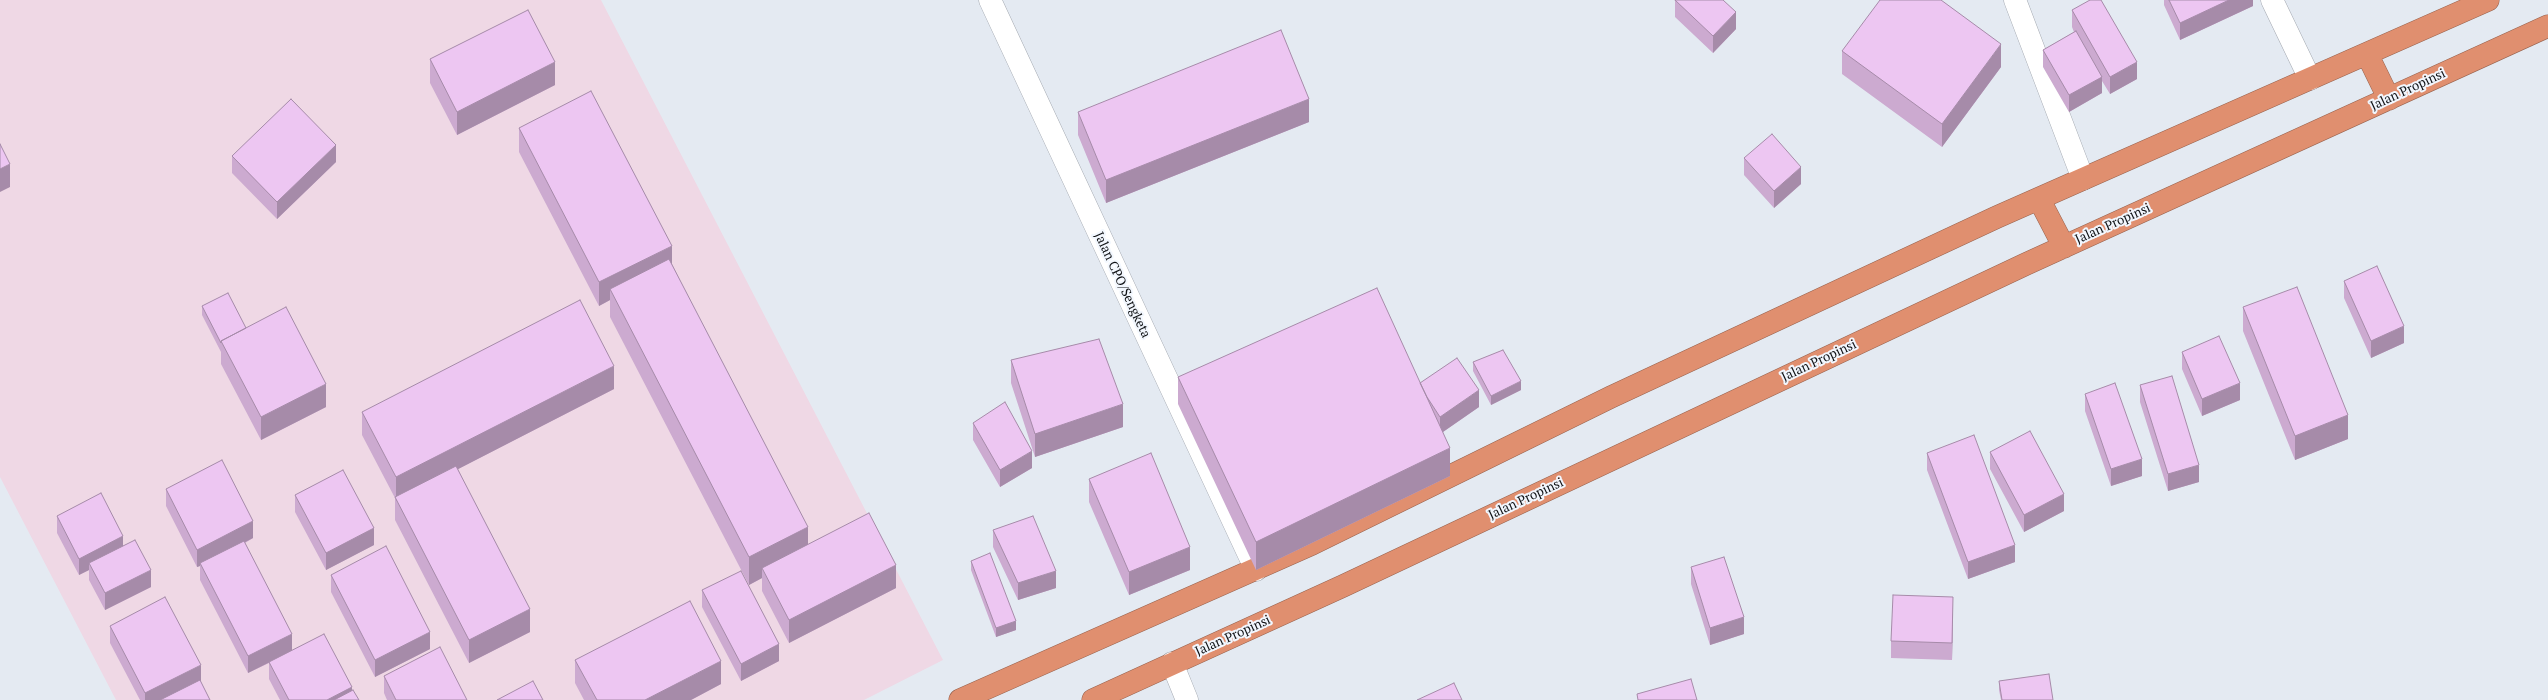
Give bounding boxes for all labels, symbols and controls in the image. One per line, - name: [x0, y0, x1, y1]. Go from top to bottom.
- street label: Jalan Propinsi: [2368, 66, 2448, 114]
- street label: Jalan Propinsi: [2073, 200, 2153, 248]
- street label: Jalan CPO/Sengketa: [1091, 230, 1153, 340]
- street label: Jalan Propinsi: [1779, 337, 1859, 385]
- street label: Jalan Propinsi: [1486, 475, 1566, 523]
- street label: Jalan Propinsi: [1193, 612, 1273, 660]

